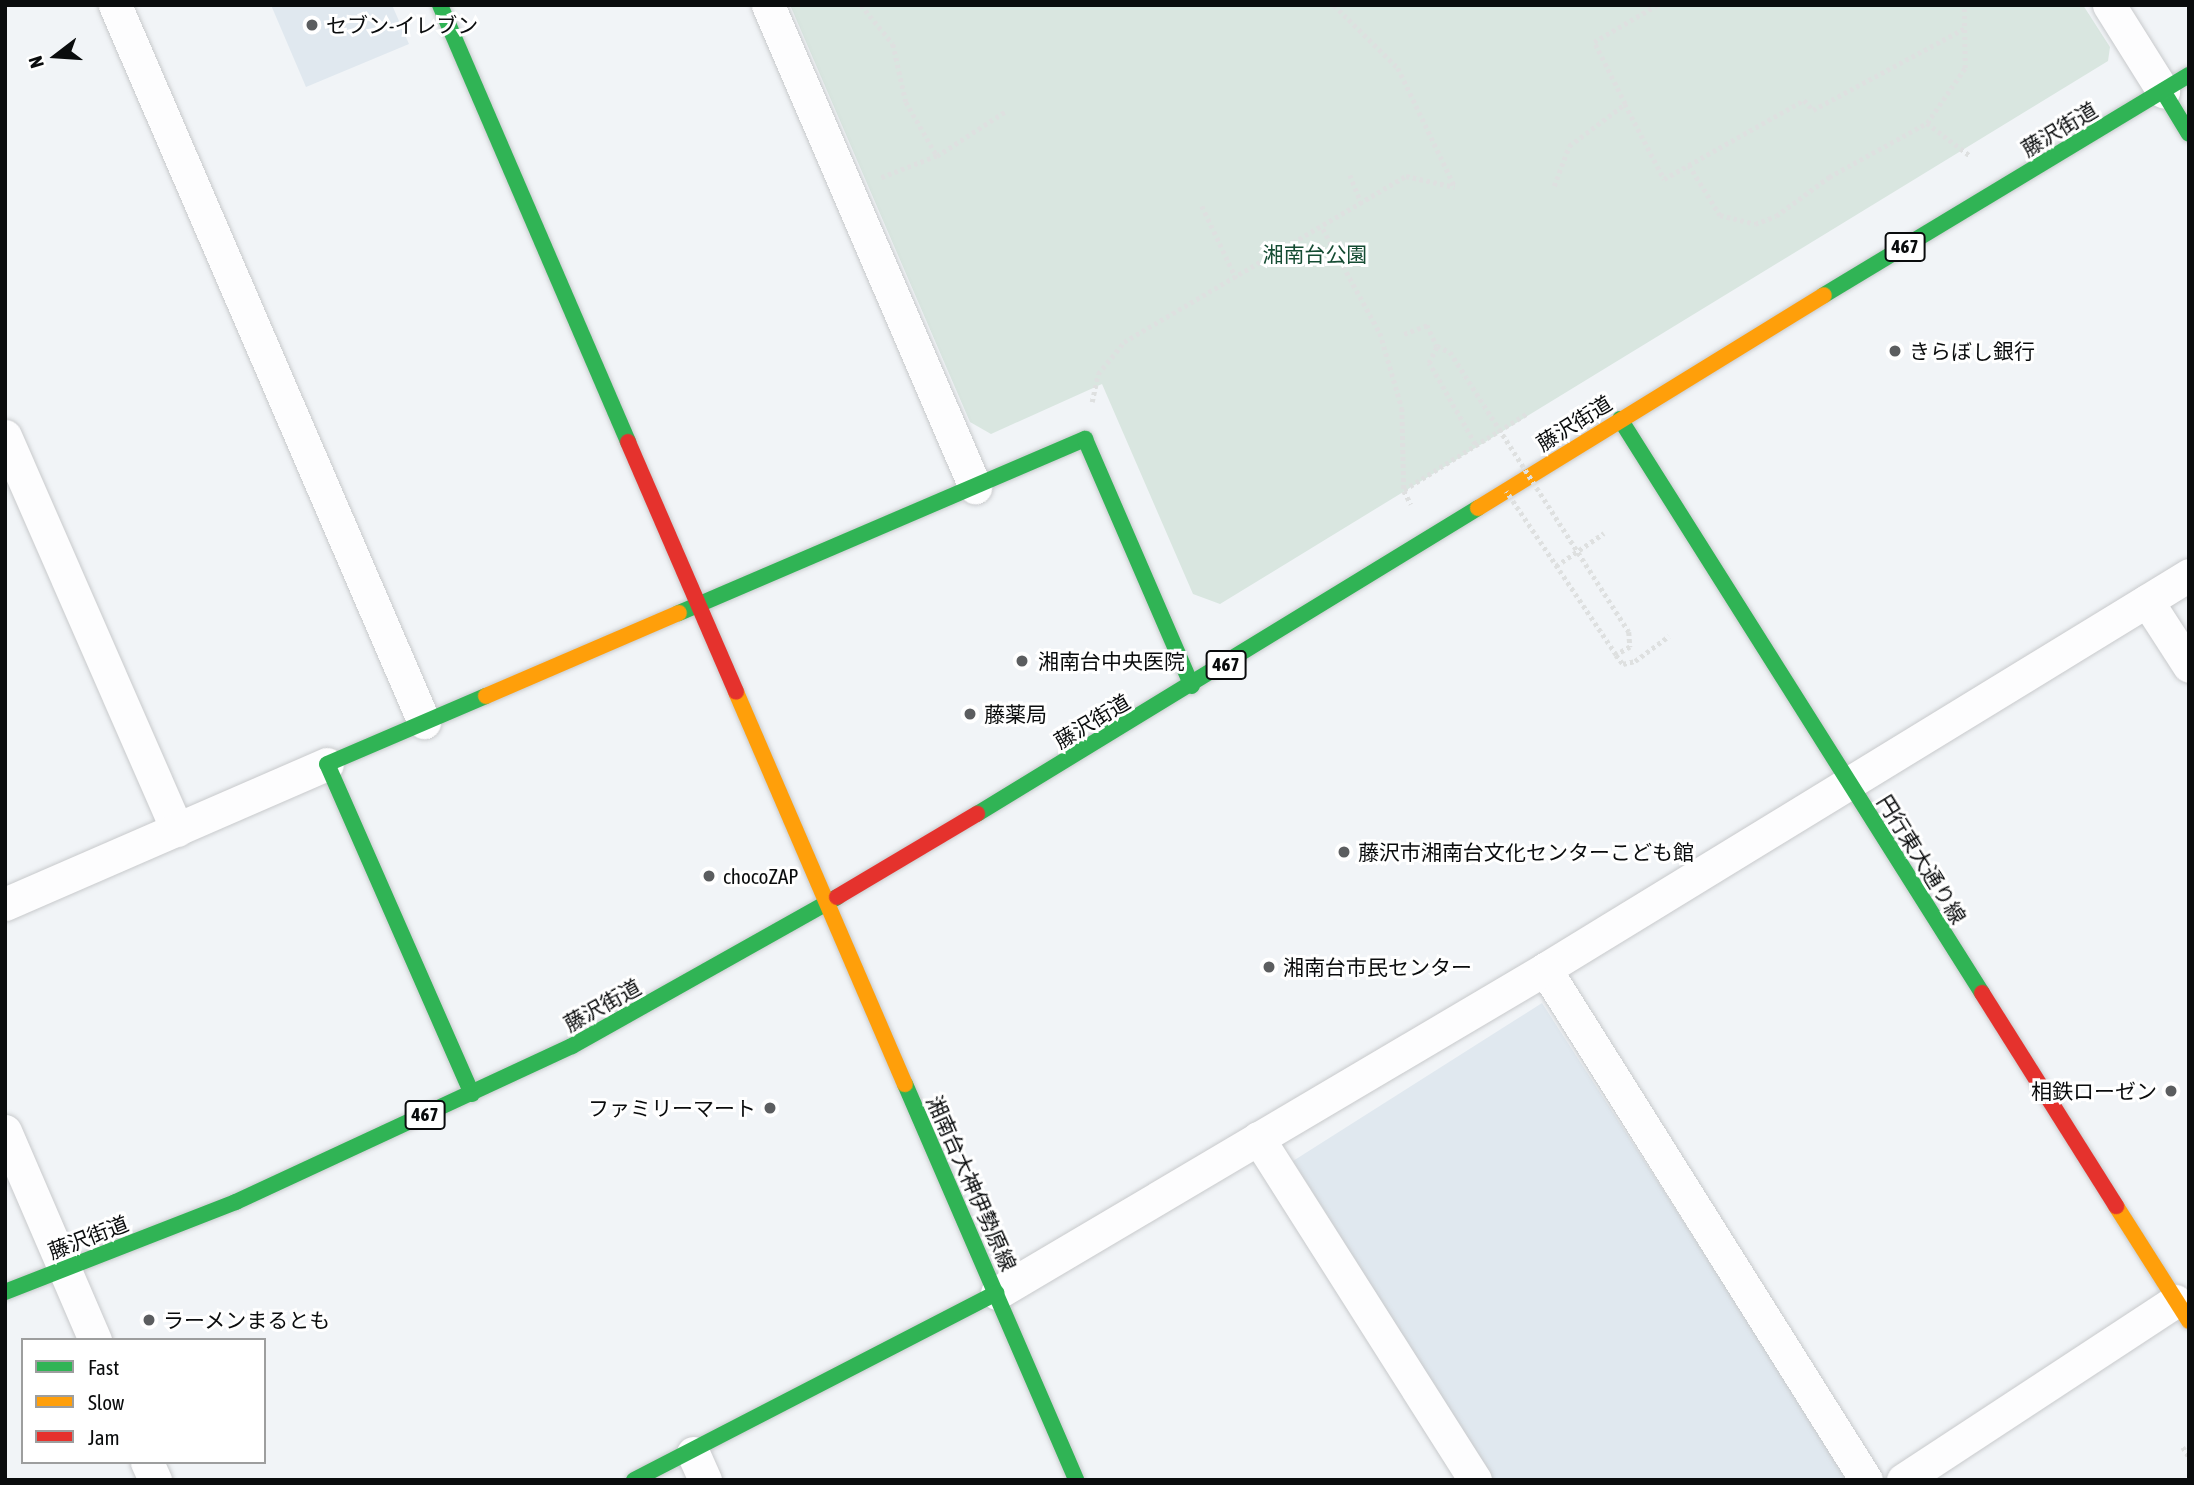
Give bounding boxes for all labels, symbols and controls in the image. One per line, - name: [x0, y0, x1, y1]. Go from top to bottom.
- place label: セブン-イレブン: [326, 12, 478, 38]
- marker: セブン-イレブン: [304, 17, 320, 33]
- north arrow: [21, 21, 91, 91]
- text: N: [24, 54, 48, 71]
- street label: 藤沢街道: [2017, 97, 2101, 161]
- road number: 467: [1884, 232, 1926, 262]
- park label: 湘南台公園: [1263, 241, 1367, 267]
- place label: きらぼし銀行: [1909, 338, 2035, 364]
- marker: きらぼし銀行: [1887, 343, 1903, 359]
- street label: 藤沢街道: [1532, 390, 1616, 456]
- place label: 湘南台中央医院: [1038, 648, 1185, 674]
- road number: 467: [1205, 650, 1247, 680]
- marker: 湘南台中央医院: [1012, 651, 1032, 671]
- street label: 藤沢街道: [1050, 689, 1134, 753]
- place label: 藤薬局: [984, 701, 1047, 727]
- marker: 藤薬局: [962, 706, 978, 722]
- street label: 円行東大通り線: [1872, 790, 1972, 928]
- place label: 藤沢市湘南台文化センターこども館: [1358, 839, 1694, 865]
- marker: 藤沢市湘南台文化センターこども館: [1336, 844, 1352, 860]
- place label: chocoZAP: [723, 863, 798, 889]
- marker: chocoZAP: [701, 868, 717, 884]
- place label: 湘南台市民センター: [1283, 954, 1472, 980]
- marker: 湘南台市民センター: [1261, 959, 1277, 975]
- street label: 藤沢街道: [559, 974, 645, 1036]
- place label: 相鉄ローゼン: [2031, 1078, 2157, 1104]
- marker: 相鉄ローゼン: [2163, 1083, 2179, 1099]
- street label: 湘南台大神伊勢原線: [922, 1092, 1022, 1274]
- place label: ファミリーマート: [588, 1095, 756, 1121]
- road number: 467: [404, 1100, 446, 1130]
- marker: ファミリーマート: [762, 1100, 778, 1116]
- street label: 藤沢街道: [44, 1210, 132, 1264]
- place label: ラーメンまるとも: [163, 1307, 331, 1333]
- marker: ラーメンまるとも: [141, 1312, 157, 1328]
- legend: [21, 1338, 266, 1464]
- text: Fast: [88, 1355, 119, 1379]
- text: Slow: [88, 1390, 124, 1414]
- text: Jam: [88, 1425, 120, 1449]

